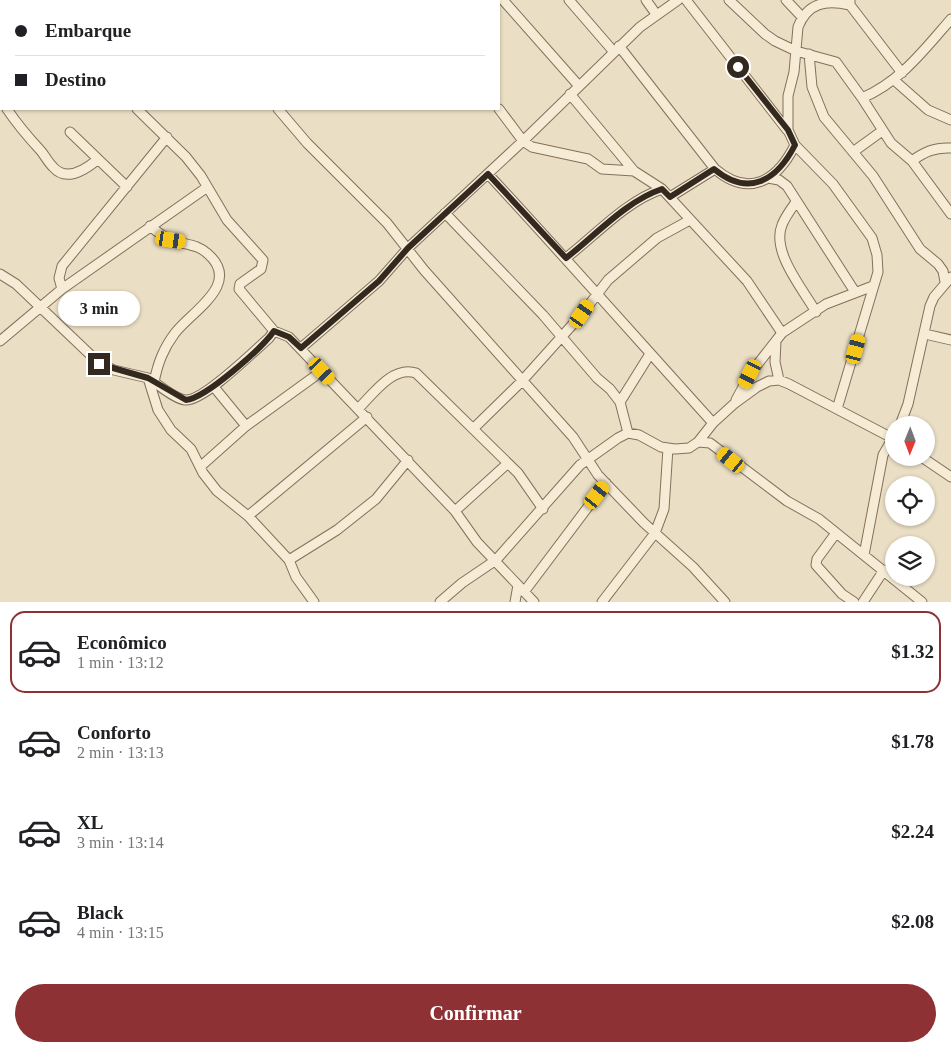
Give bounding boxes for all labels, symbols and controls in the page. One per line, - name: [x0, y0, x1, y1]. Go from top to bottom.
- text: Embarque: [45, 20, 131, 41]
- route start: [727, 56, 749, 78]
- text: Destino: [45, 69, 106, 90]
- car: [155, 230, 186, 250]
- callout: 3 min: [58, 292, 140, 326]
- car: [567, 297, 596, 331]
- text: 3 min: [80, 300, 118, 317]
- car: [844, 333, 867, 365]
- route end: [88, 353, 110, 375]
- car: [306, 355, 337, 387]
- car: [736, 357, 763, 391]
- north arrow: [885, 416, 935, 466]
- map controls: [885, 416, 935, 586]
- car: [714, 445, 747, 475]
- button: locate: [885, 476, 935, 526]
- car: [581, 479, 612, 511]
- button: layers: [885, 536, 935, 586]
- icon: car: [17, 630, 62, 675]
- text: Econômico: [77, 632, 167, 653]
- text: $1.32: [891, 641, 934, 662]
- text: 1 min · 13:12: [77, 654, 164, 671]
- icon: car: [17, 720, 62, 765]
- text: Conforto: [77, 722, 151, 743]
- text: $1.78: [891, 731, 934, 752]
- text: 2 min · 13:13: [77, 744, 164, 761]
- icon: car: [17, 810, 62, 855]
- text: XL: [77, 812, 103, 833]
- text: $2.24: [891, 821, 934, 842]
- text: 3 min · 13:14: [77, 834, 164, 851]
- icon: car: [17, 900, 62, 945]
- text: Black: [77, 902, 123, 923]
- text: $2.08: [891, 911, 934, 932]
- text: 4 min · 13:15: [77, 924, 164, 941]
- button: Confirmar: [15, 984, 936, 1042]

